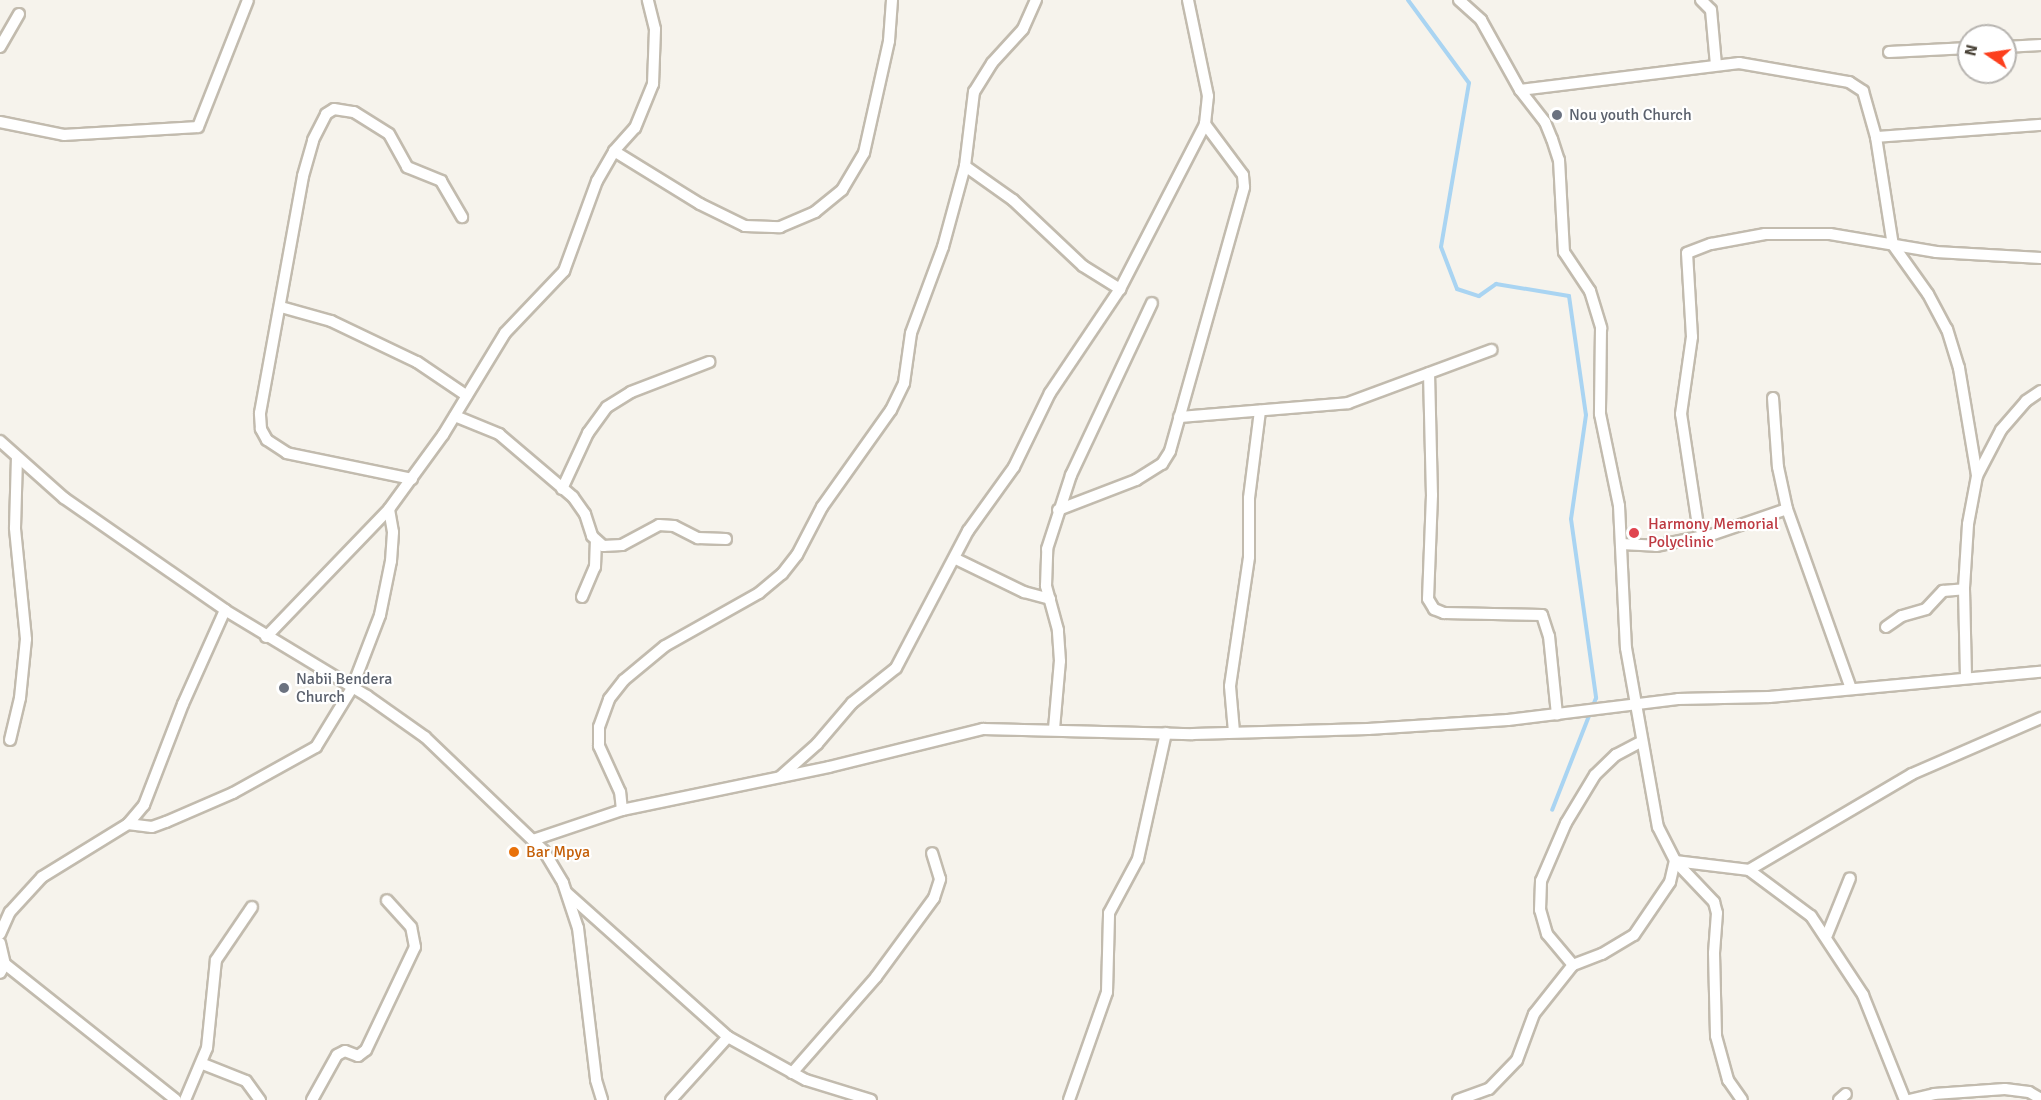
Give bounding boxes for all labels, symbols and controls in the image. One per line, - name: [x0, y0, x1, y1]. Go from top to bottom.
- north arrow: [1957, 24, 2017, 84]
- text: N: [1960, 43, 1982, 58]
- place label: Nou youth Church: [1569, 105, 1692, 125]
- marker: Nou youth Church: [1550, 108, 1564, 122]
- place label: Harmony Memorial Polyclinic: [1648, 514, 1779, 552]
- marker: Harmony Memorial Polyclinic: [1625, 524, 1643, 542]
- place label: Nabii Bendera Church: [296, 669, 392, 707]
- marker: Nabii Bendera Church: [277, 681, 291, 695]
- place label: Bar Mpya: [526, 842, 590, 862]
- marker: Bar Mpya: [507, 845, 521, 859]

